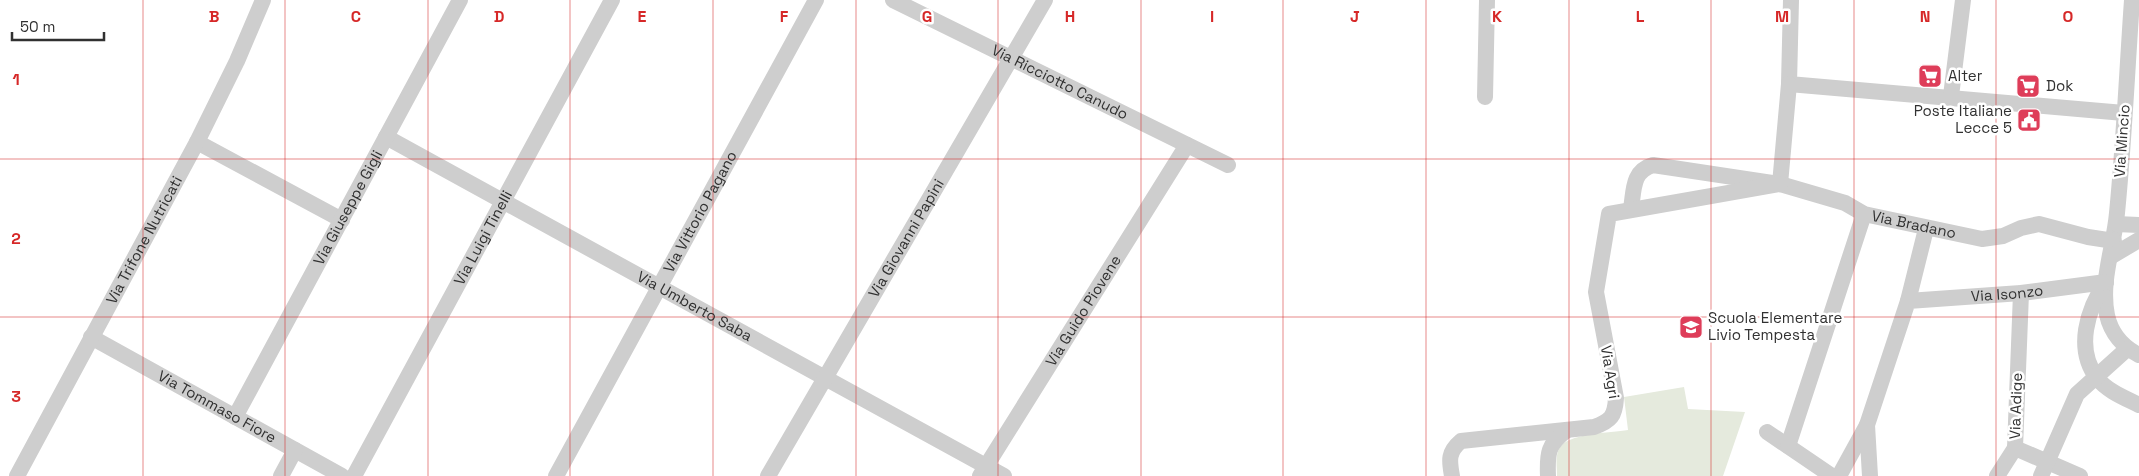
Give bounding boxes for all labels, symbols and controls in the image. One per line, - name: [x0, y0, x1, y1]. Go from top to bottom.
- text: B: [209, 6, 219, 27]
- text: C: [351, 6, 361, 27]
- text: D: [494, 6, 504, 27]
- text: E: [638, 6, 647, 27]
- text: F: [780, 6, 789, 27]
- text: G: [922, 6, 932, 27]
- text: H: [1065, 6, 1075, 27]
- text: I: [1210, 6, 1214, 27]
- text: J: [1350, 6, 1360, 27]
- text: K: [1492, 6, 1502, 27]
- text: L: [1636, 6, 1645, 27]
- text: M: [1775, 6, 1789, 27]
- text: N: [1920, 6, 1930, 27]
- text: O: [2063, 6, 2074, 27]
- scale bar: [12, 10, 105, 42]
- text: 50 m: [20, 17, 55, 36]
- street label: Via Ricciotto Canudo: [989, 40, 1132, 123]
- supermarket icon: Alter: [1917, 63, 1943, 89]
- place label: Alter: [1948, 66, 1983, 85]
- text: 1: [12, 69, 20, 90]
- supermarket icon: Dok: [2015, 73, 2041, 99]
- place label: Dok: [2046, 76, 2073, 95]
- place label: Poste Italiane Lecce 5: [1914, 101, 2012, 137]
- street label: Via Mincio: [2109, 104, 2134, 178]
- public building icon: Poste Italiane Lecce 5: [2016, 107, 2042, 133]
- street label: Via Giuseppe Gigli: [309, 147, 386, 268]
- street label: Via Vittorio Pagano: [659, 147, 741, 276]
- street label: Via Trifone Nutricati: [101, 172, 186, 307]
- street label: Via Giovanni Papini: [864, 175, 948, 301]
- street label: Via Luigi Tinelli: [449, 187, 516, 288]
- street label: Via Bradano: [1870, 206, 1958, 242]
- text: 2: [11, 228, 21, 249]
- street label: Via Guido Piovene: [1041, 251, 1125, 369]
- street label: Via Umberto Saba: [634, 267, 756, 345]
- street label: Via Isonzo: [1970, 280, 2044, 306]
- place label: Scuola Elementare Livio Tempesta: [1708, 308, 1842, 344]
- school or university icon: Scuola Elementare Livio Tempesta: [1678, 314, 1704, 340]
- street label: Via Agri: [1597, 344, 1624, 400]
- street label: Via Tommaso Fiore: [155, 366, 280, 447]
- street label: Via Adige: [2005, 372, 2026, 440]
- text: 3: [11, 386, 21, 407]

